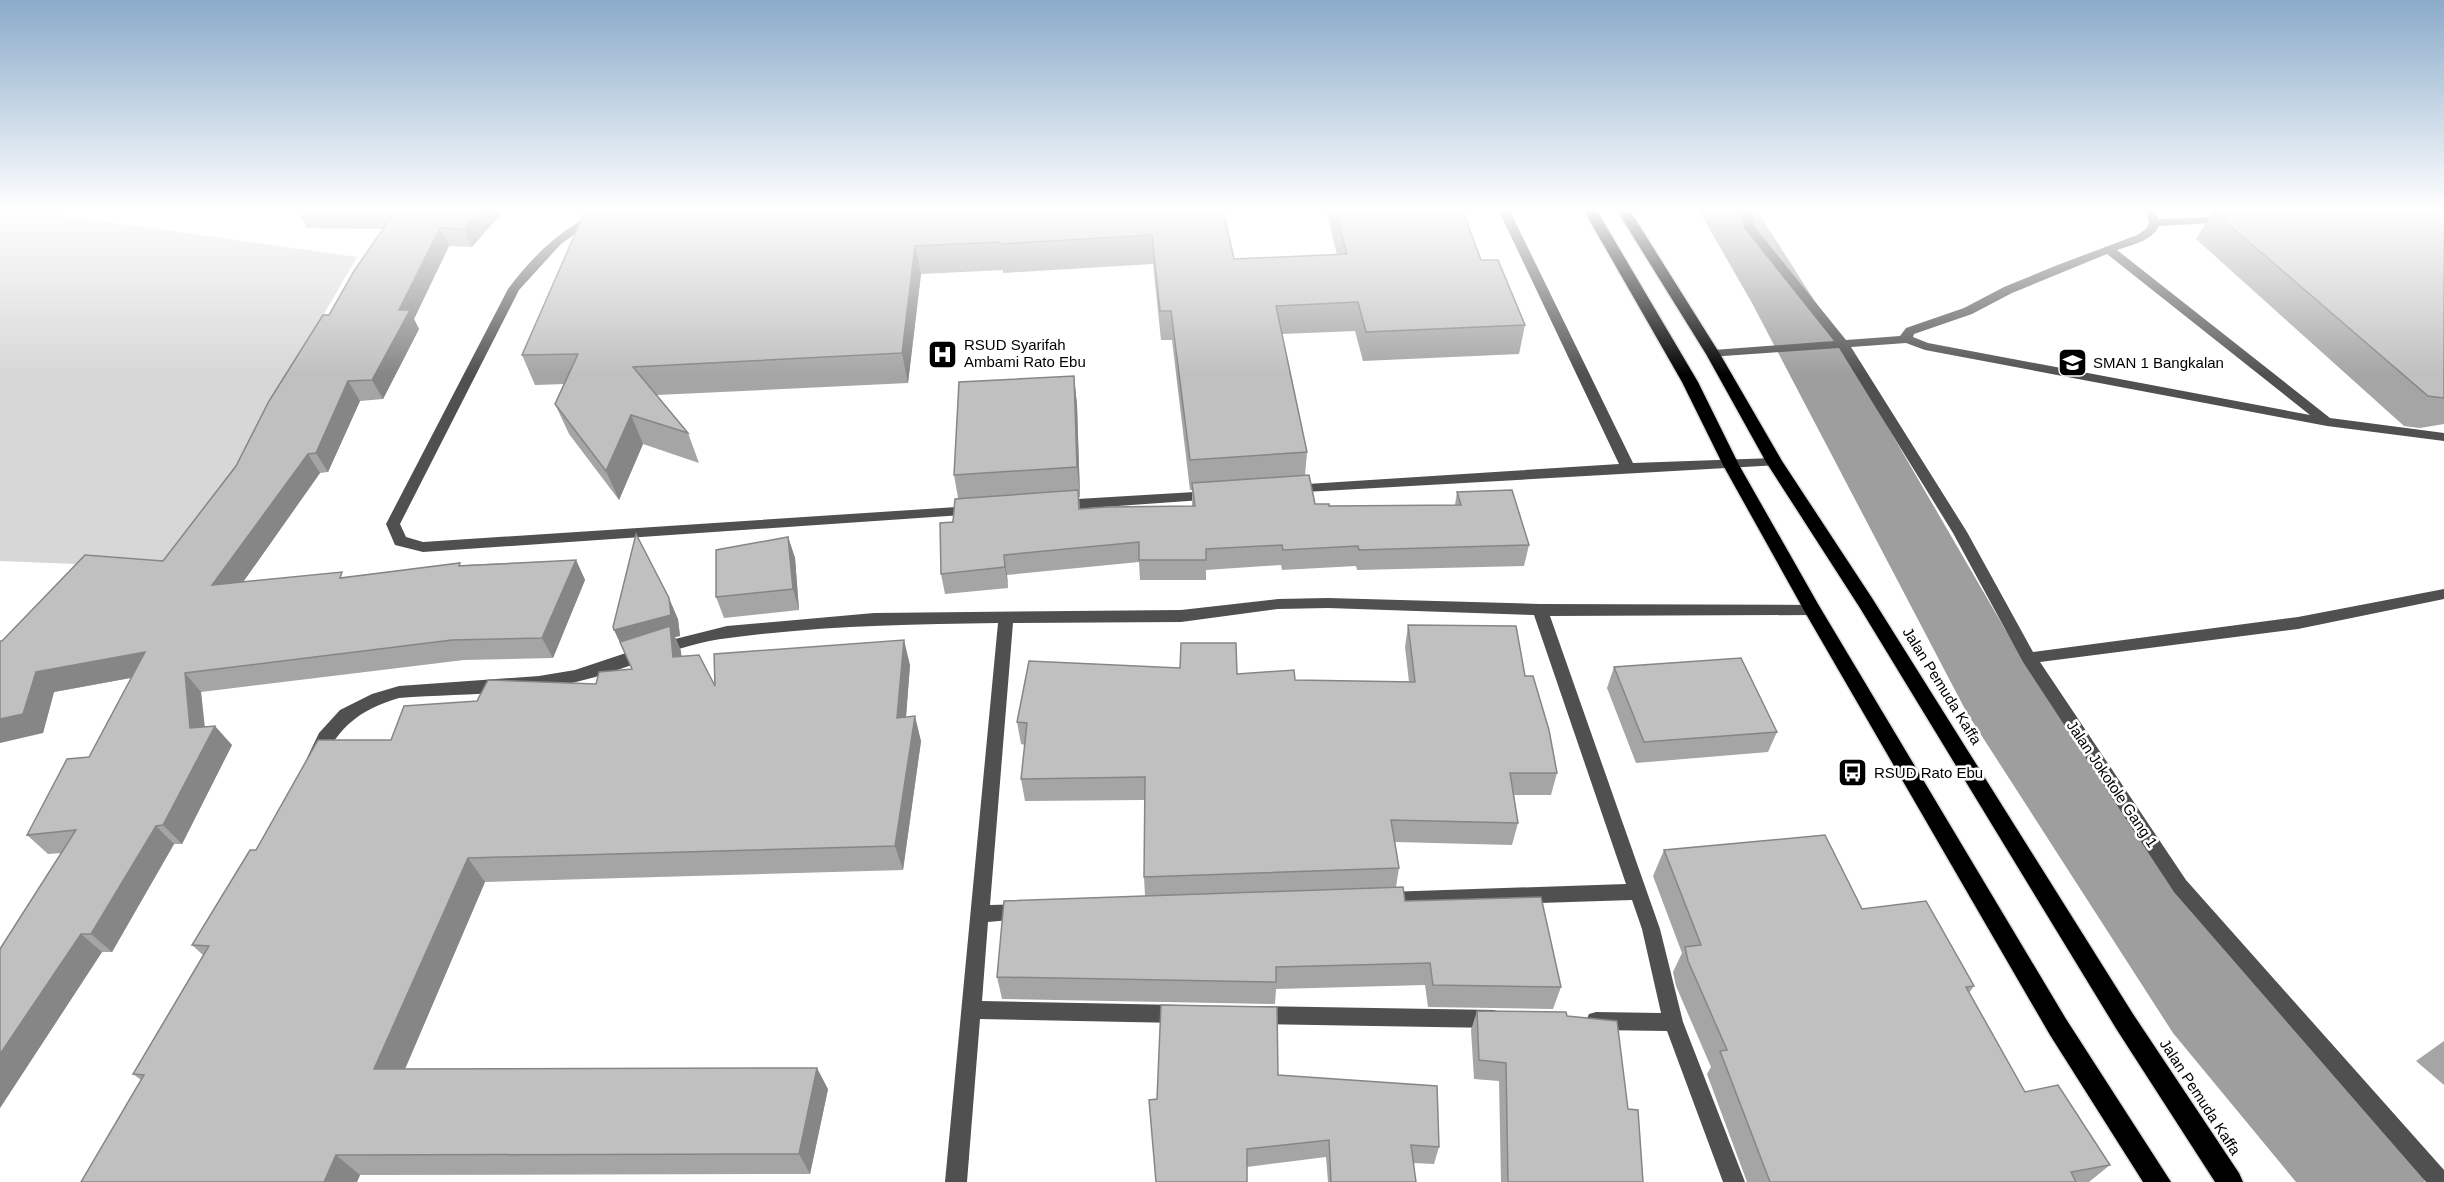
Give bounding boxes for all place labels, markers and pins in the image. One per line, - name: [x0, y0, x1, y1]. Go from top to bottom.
- place label: RSUD Syarifah Ambami Rato Ebu: [964, 336, 1086, 370]
- hospital icon: RSUD Syarifah Ambami Rato Ebu: [927, 338, 959, 370]
- school or university icon: SMAN 1 Bangkalan: [2056, 347, 2088, 379]
- place label: SMAN 1 Bangkalan: [2093, 354, 2224, 371]
- bus stop icon: RSUD Rato Ebu: [1837, 757, 1869, 789]
- place label: RSUD Rato Ebu: [1874, 764, 1983, 781]

